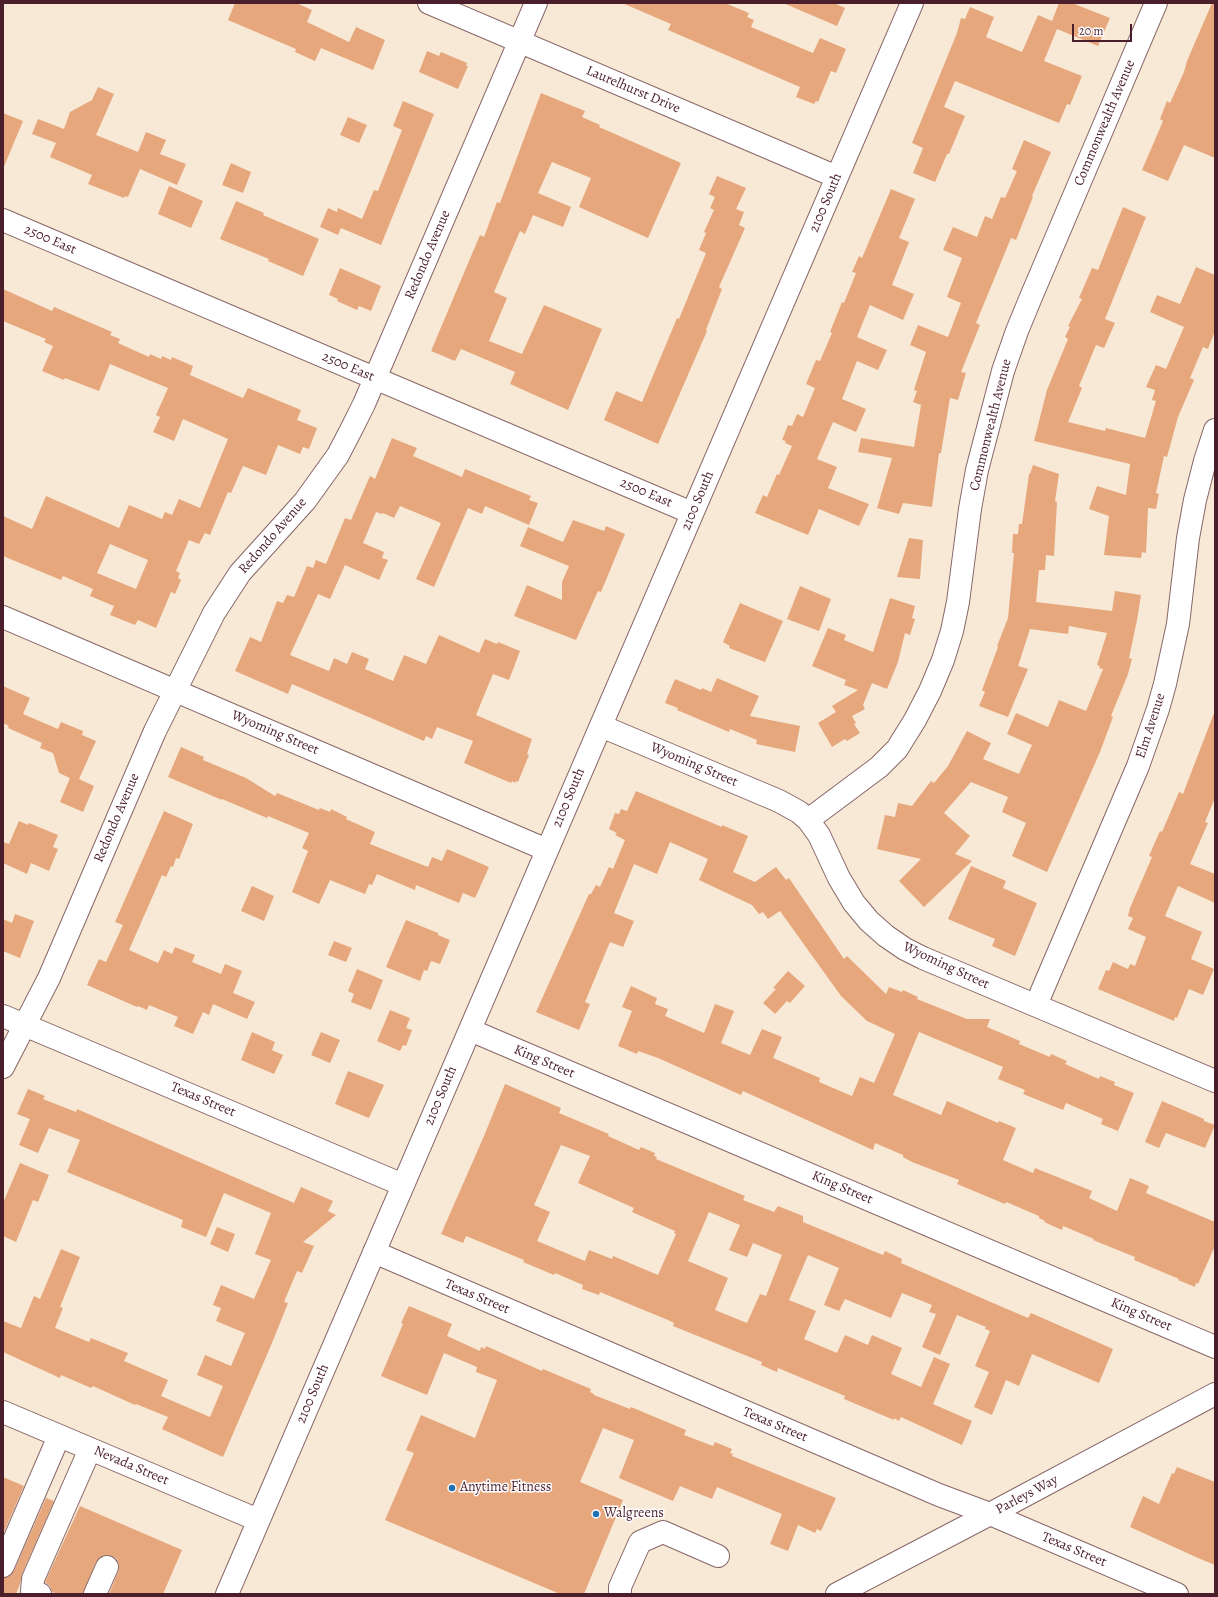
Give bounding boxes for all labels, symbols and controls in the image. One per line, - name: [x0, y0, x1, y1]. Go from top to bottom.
- scale bar: [1074, 16, 1134, 42]
- text: 20 m: [1079, 23, 1103, 39]
- street label: Commonwealth Avenue: [1071, 57, 1139, 189]
- street label: Laurelhurst Drive: [583, 63, 683, 117]
- street label: 2100 South: [806, 171, 846, 235]
- street label: Redondo Avenue: [402, 208, 454, 302]
- street label: 2500 East: [21, 221, 79, 259]
- street label: 2500 East: [319, 348, 377, 386]
- street label: Commonwealth Avenue: [966, 357, 1016, 493]
- street label: 2100 South: [678, 469, 718, 533]
- street label: 2500 East: [617, 474, 675, 512]
- street label: Redondo Avenue: [235, 494, 311, 578]
- street label: Elm Avenue: [1133, 691, 1169, 761]
- street label: Wyoming Street: [229, 707, 321, 759]
- street label: Wyoming Street: [648, 739, 740, 791]
- street label: 2100 South: [549, 766, 589, 830]
- street label: Redondo Avenue: [91, 771, 143, 865]
- street label: Wyoming Street: [900, 939, 992, 993]
- street label: King Street: [511, 1042, 577, 1082]
- street label: 2100 South: [421, 1064, 461, 1128]
- street label: Texas Street: [168, 1079, 238, 1121]
- street label: King Street: [809, 1168, 875, 1208]
- street label: Texas Street: [442, 1276, 512, 1318]
- street label: King Street: [1108, 1295, 1174, 1335]
- street label: 2100 South: [293, 1362, 333, 1426]
- street label: Texas Street: [740, 1404, 810, 1446]
- street label: Nevada Street: [91, 1443, 171, 1489]
- street label: Parleys Way: [993, 1472, 1061, 1518]
- place label: Anytime Fitness: [460, 1480, 551, 1496]
- marker: Anytime Fitness: [447, 1483, 457, 1493]
- place label: Walgreens: [604, 1506, 664, 1522]
- marker: Walgreens: [591, 1509, 601, 1519]
- street label: Texas Street: [1039, 1529, 1109, 1571]

